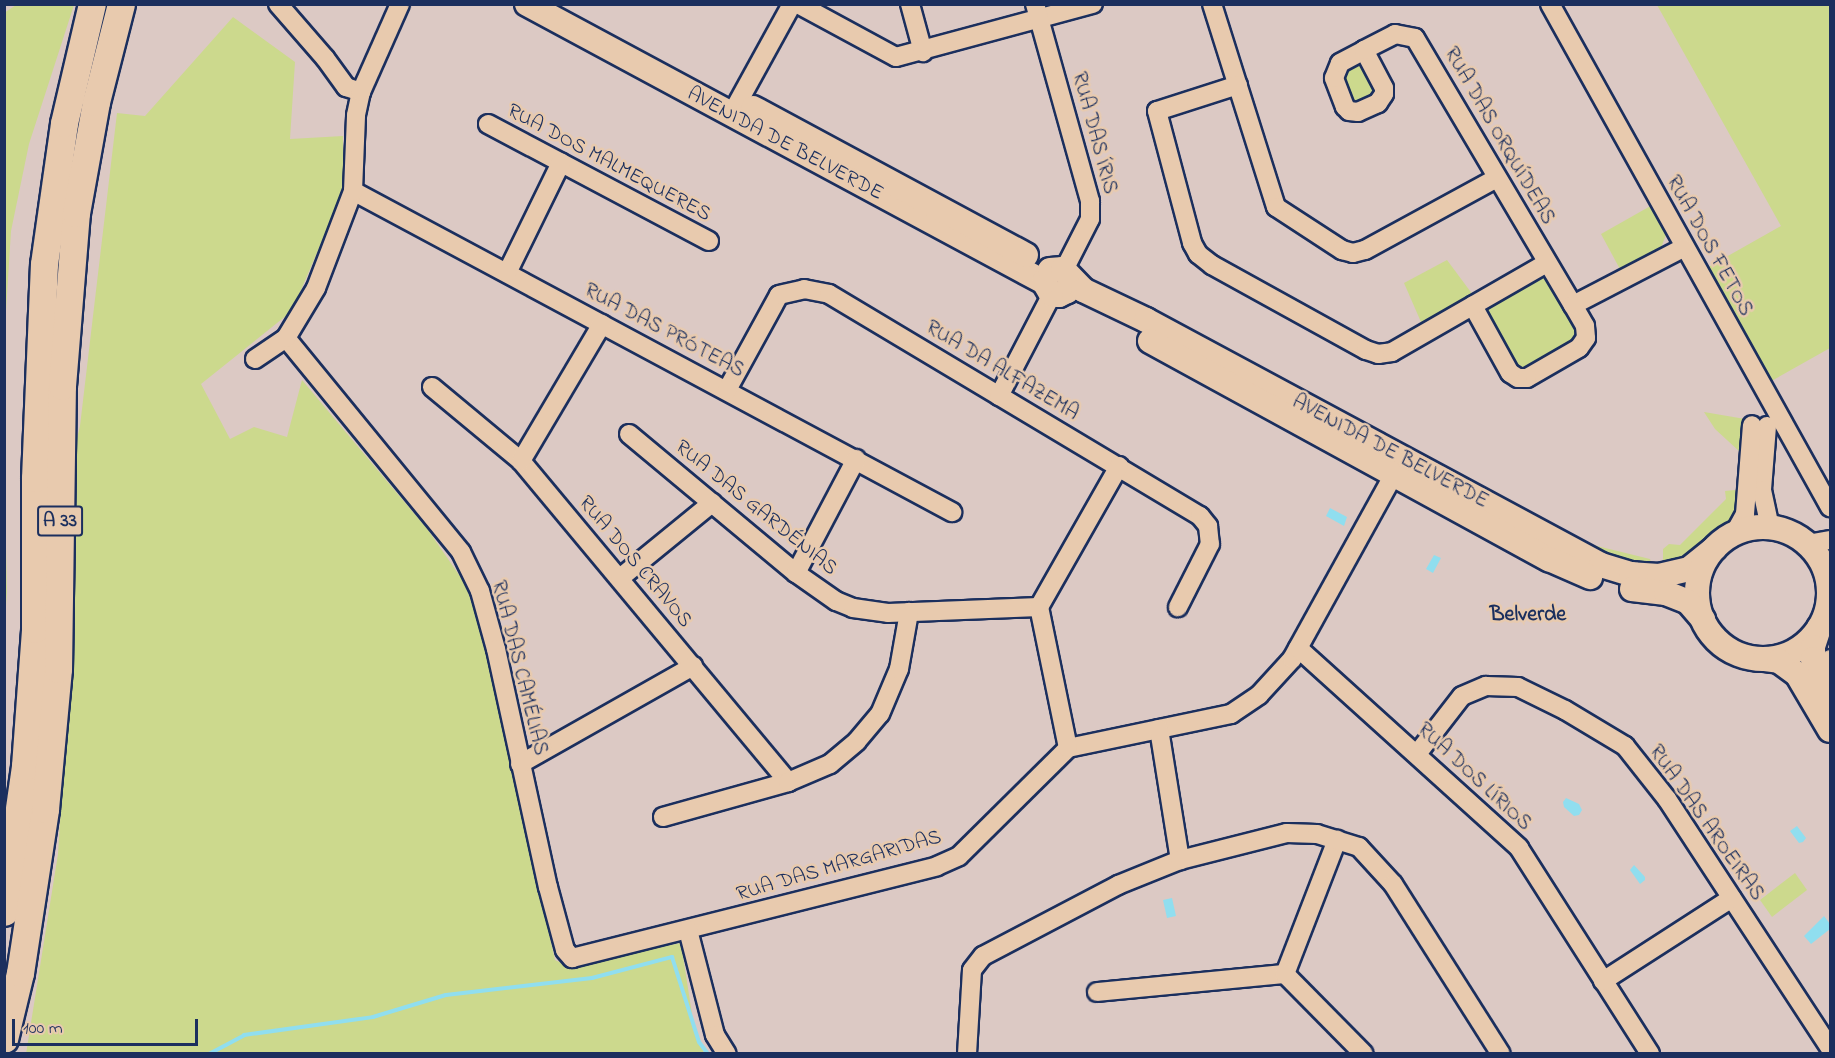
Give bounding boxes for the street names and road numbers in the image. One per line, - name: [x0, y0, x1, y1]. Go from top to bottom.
- street label: RUA DAS ORQUÍDEAS: [1438, 43, 1560, 229]
- street label: RUA DAS ÍRIS: [1066, 69, 1122, 197]
- street label: AVENIDA DE BELVERDE: [683, 82, 887, 206]
- street label: RUA DOS MALMEQUERES: [503, 99, 715, 227]
- street label: RUA DOS FETOS: [1660, 171, 1758, 321]
- street label: RUA DAS PRÓTEAS: [580, 278, 748, 384]
- street label: RUA DA ALFAZEMA: [921, 315, 1083, 427]
- street label: AVENIDA DE BELVERDE: [1288, 390, 1492, 514]
- street label: RUA DAS GARDÉNIAS: [670, 435, 842, 581]
- street label: RUA DOS CRAVOS: [573, 491, 697, 633]
- road number: A 33: [36, 504, 84, 538]
- street label: RUA DAS CAMÉLIAS: [485, 578, 553, 758]
- street label: RUA DOS LÍRIOS: [1411, 717, 1537, 837]
- street label: RUA DAS AROEIRAS: [1643, 740, 1769, 906]
- street label: RUA DAS MARGARIDAS: [734, 825, 944, 907]

